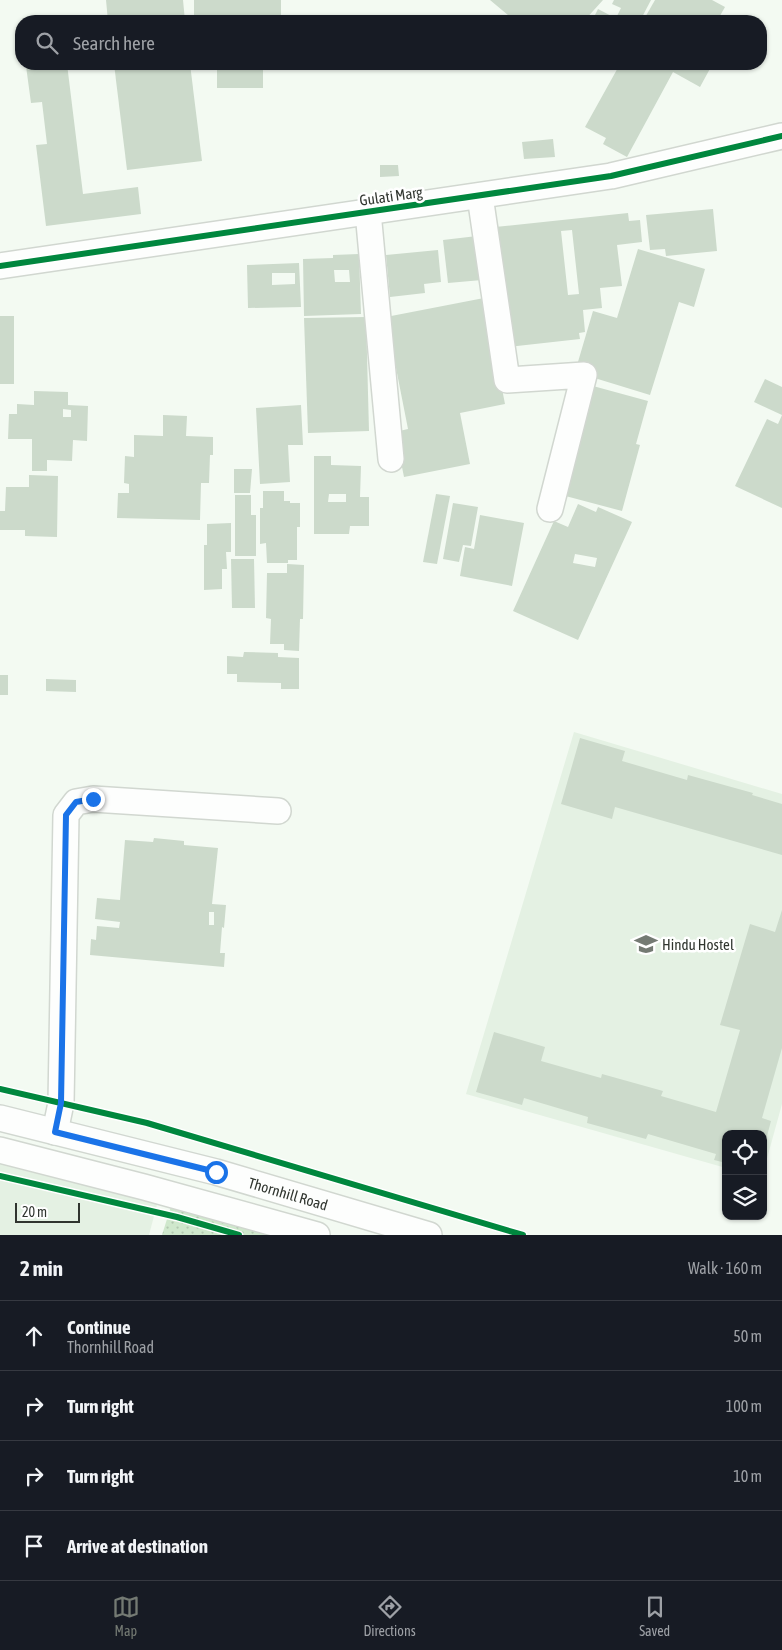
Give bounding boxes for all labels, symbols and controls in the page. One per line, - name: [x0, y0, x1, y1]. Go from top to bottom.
- search box: [15, 15, 767, 70]
- icon: search: [33, 29, 61, 57]
- text: Search here: [73, 32, 155, 54]
- street label: Gulati Marg: [358, 183, 424, 209]
- route end: [82, 788, 105, 811]
- school or university icon: Hindu Hostel: [633, 931, 659, 957]
- place label: Hindu Hostel: [662, 936, 734, 953]
- map controls: [722, 1130, 767, 1220]
- button: locate: [722, 1130, 767, 1175]
- route start: [205, 1161, 228, 1184]
- street label: Thornhill Road: [247, 1174, 330, 1213]
- button: layers: [722, 1175, 767, 1220]
- scale bar: [15, 1200, 80, 1223]
- text: 20 m: [22, 1204, 47, 1220]
- text: 2 min: [20, 1256, 63, 1280]
- text: Walk · 160 m: [688, 1259, 762, 1277]
- text: Continue: [67, 1316, 131, 1338]
- icon: ahead: [20, 1322, 48, 1350]
- text: 50 m: [733, 1327, 762, 1345]
- text: Thornhill Road: [67, 1338, 154, 1356]
- icon: right: [20, 1392, 48, 1420]
- text: Turn right: [67, 1395, 134, 1417]
- text: 100 m: [726, 1397, 762, 1415]
- icon: right: [20, 1462, 48, 1490]
- text: Turn right: [67, 1465, 134, 1487]
- text: 10 m: [733, 1467, 762, 1485]
- icon: arrive: [20, 1532, 48, 1560]
- text: Arrive at destination: [67, 1535, 208, 1557]
- tab: Map: [112, 1593, 140, 1639]
- tab: Directions: [363, 1593, 416, 1639]
- tab: Saved: [639, 1593, 670, 1639]

